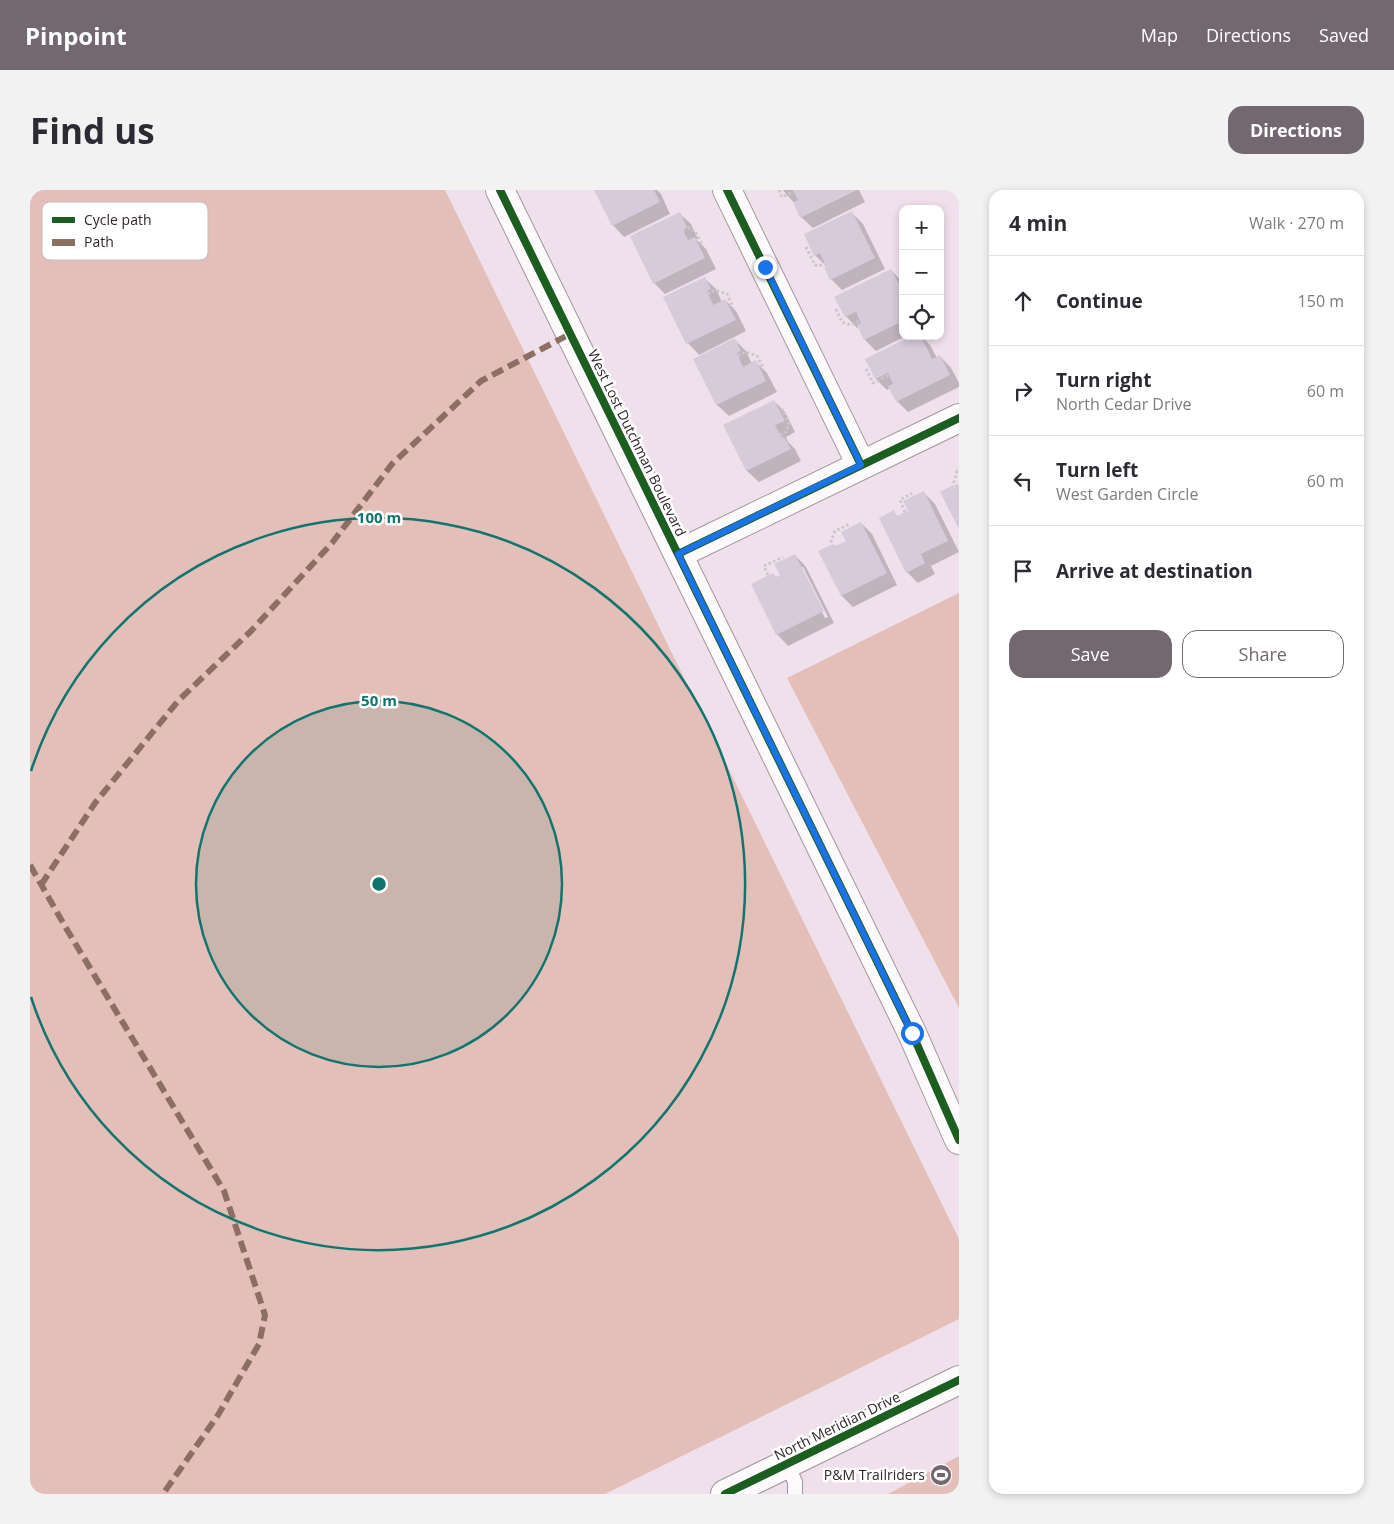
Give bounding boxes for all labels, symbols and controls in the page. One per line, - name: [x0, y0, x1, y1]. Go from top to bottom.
- text: Pinpoint: [25, 19, 127, 52]
- text: Map: [1141, 23, 1178, 47]
- text: Directions: [1206, 23, 1291, 47]
- text: Saved: [1319, 23, 1369, 47]
- button: Directions: [1228, 106, 1364, 154]
- text: Find us: [30, 107, 155, 154]
- legend: [42, 202, 208, 260]
- map controls: [899, 205, 944, 340]
- button: +: [899, 205, 944, 250]
- text: 4 min: [1009, 209, 1067, 237]
- text: Cycle path: [84, 210, 152, 229]
- text: Walk · 270 m: [1249, 212, 1344, 234]
- text: Path: [84, 232, 114, 251]
- button: −: [899, 250, 944, 295]
- route end: [754, 256, 777, 279]
- icon: ahead: [1009, 287, 1037, 315]
- text: Continue: [1056, 288, 1143, 314]
- text: 150 m: [1298, 290, 1344, 312]
- button: locate: [899, 295, 944, 340]
- street label: West Lost Dutchman Boulevard: [584, 346, 691, 539]
- text: Turn right: [1056, 367, 1151, 393]
- icon: right: [1009, 377, 1037, 405]
- text: 60 m: [1307, 380, 1344, 402]
- text: North Cedar Drive: [1056, 393, 1191, 415]
- text: Turn left: [1056, 457, 1138, 483]
- icon: left: [1009, 467, 1037, 495]
- text: 60 m: [1307, 470, 1344, 492]
- text: West Garden Circle: [1056, 483, 1198, 505]
- text: 100 m: [357, 507, 401, 527]
- icon: arrive: [1009, 557, 1037, 585]
- text: Arrive at destination: [1056, 558, 1253, 584]
- button: Save: [1009, 630, 1172, 678]
- button: Share: [1182, 630, 1344, 678]
- text: 50 m: [361, 690, 397, 710]
- centre of rings: [370, 875, 388, 893]
- route start: [901, 1022, 924, 1045]
- street label: North Meridian Drive: [771, 1387, 903, 1464]
- sports icon: P&M Trailriders: [929, 1463, 953, 1487]
- place label: P&M Trailriders: [824, 1465, 925, 1484]

